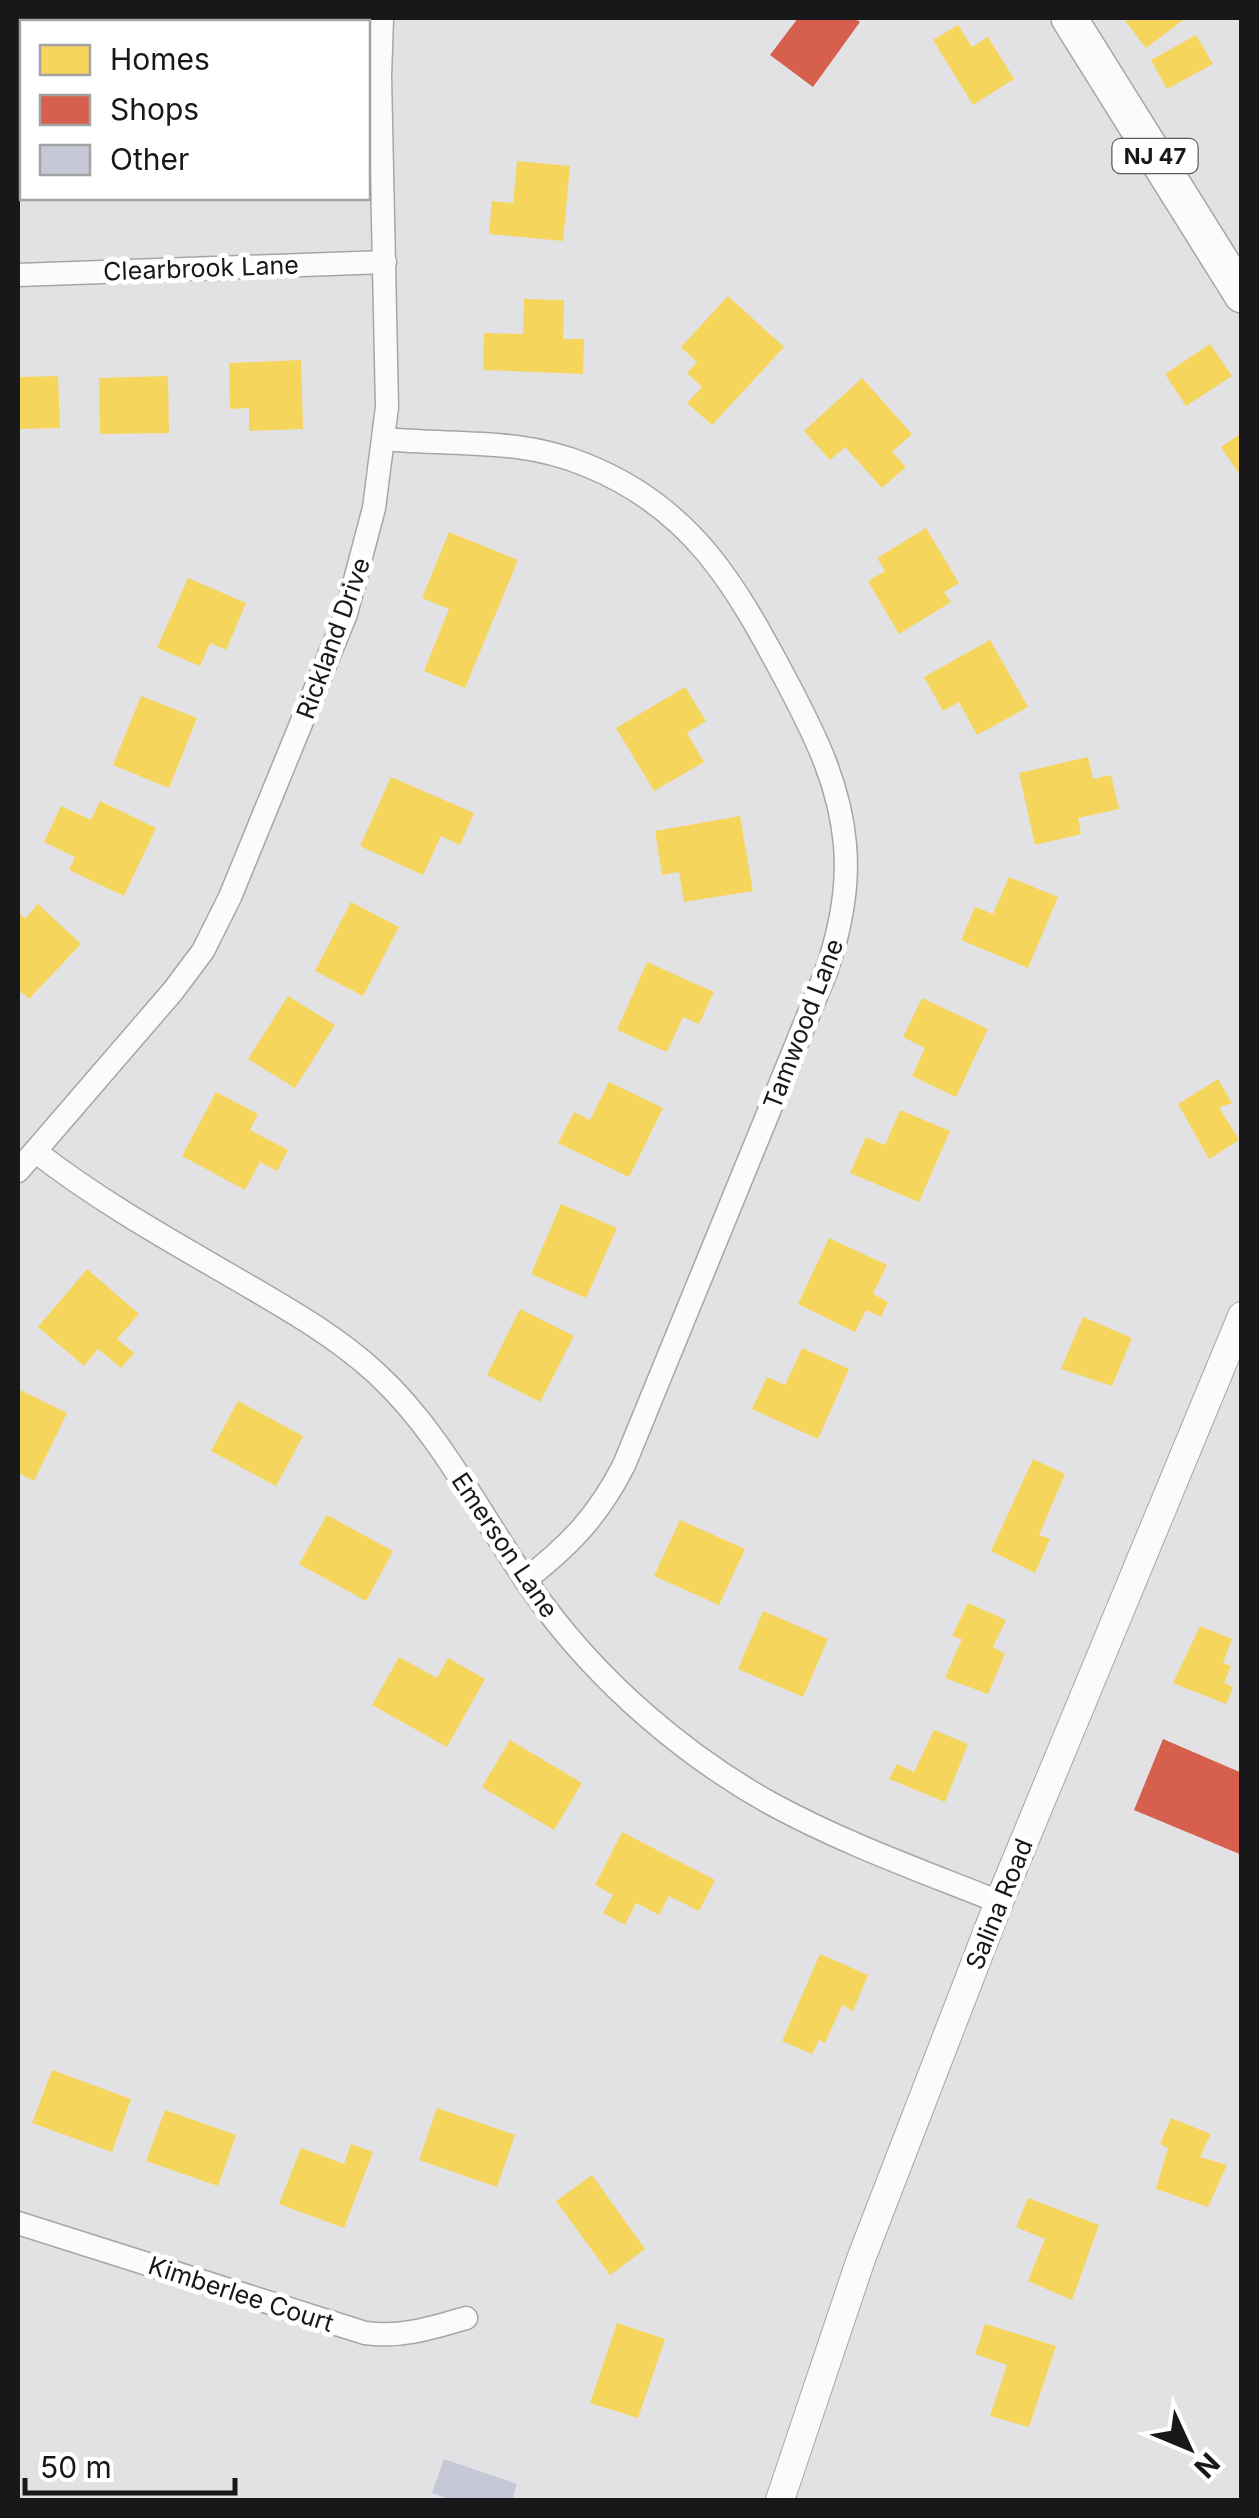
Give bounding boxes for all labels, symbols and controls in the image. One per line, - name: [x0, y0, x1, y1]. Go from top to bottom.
- legend: [20, 20, 370, 200]
- text: Homes: [110, 41, 210, 77]
- text: Shops: [110, 91, 199, 127]
- road number: NJ 47: [1112, 139, 1198, 173]
- text: Other: [110, 141, 189, 177]
- street label: Clearbrook Lane: [103, 250, 299, 286]
- street label: Rickland Drive: [290, 553, 376, 723]
- street label: Tamwood Lane: [757, 935, 849, 1113]
- street label: Emerson Lane: [445, 1467, 565, 1623]
- street label: Salina Road: [959, 1834, 1039, 1974]
- street label: Kimberlee Court: [145, 2250, 337, 2338]
- north arrow: [1139, 2398, 1239, 2498]
- scale bar: [25, 2433, 235, 2495]
- text: N: [1187, 2446, 1227, 2485]
- text: 50 m: [40, 2449, 112, 2485]

